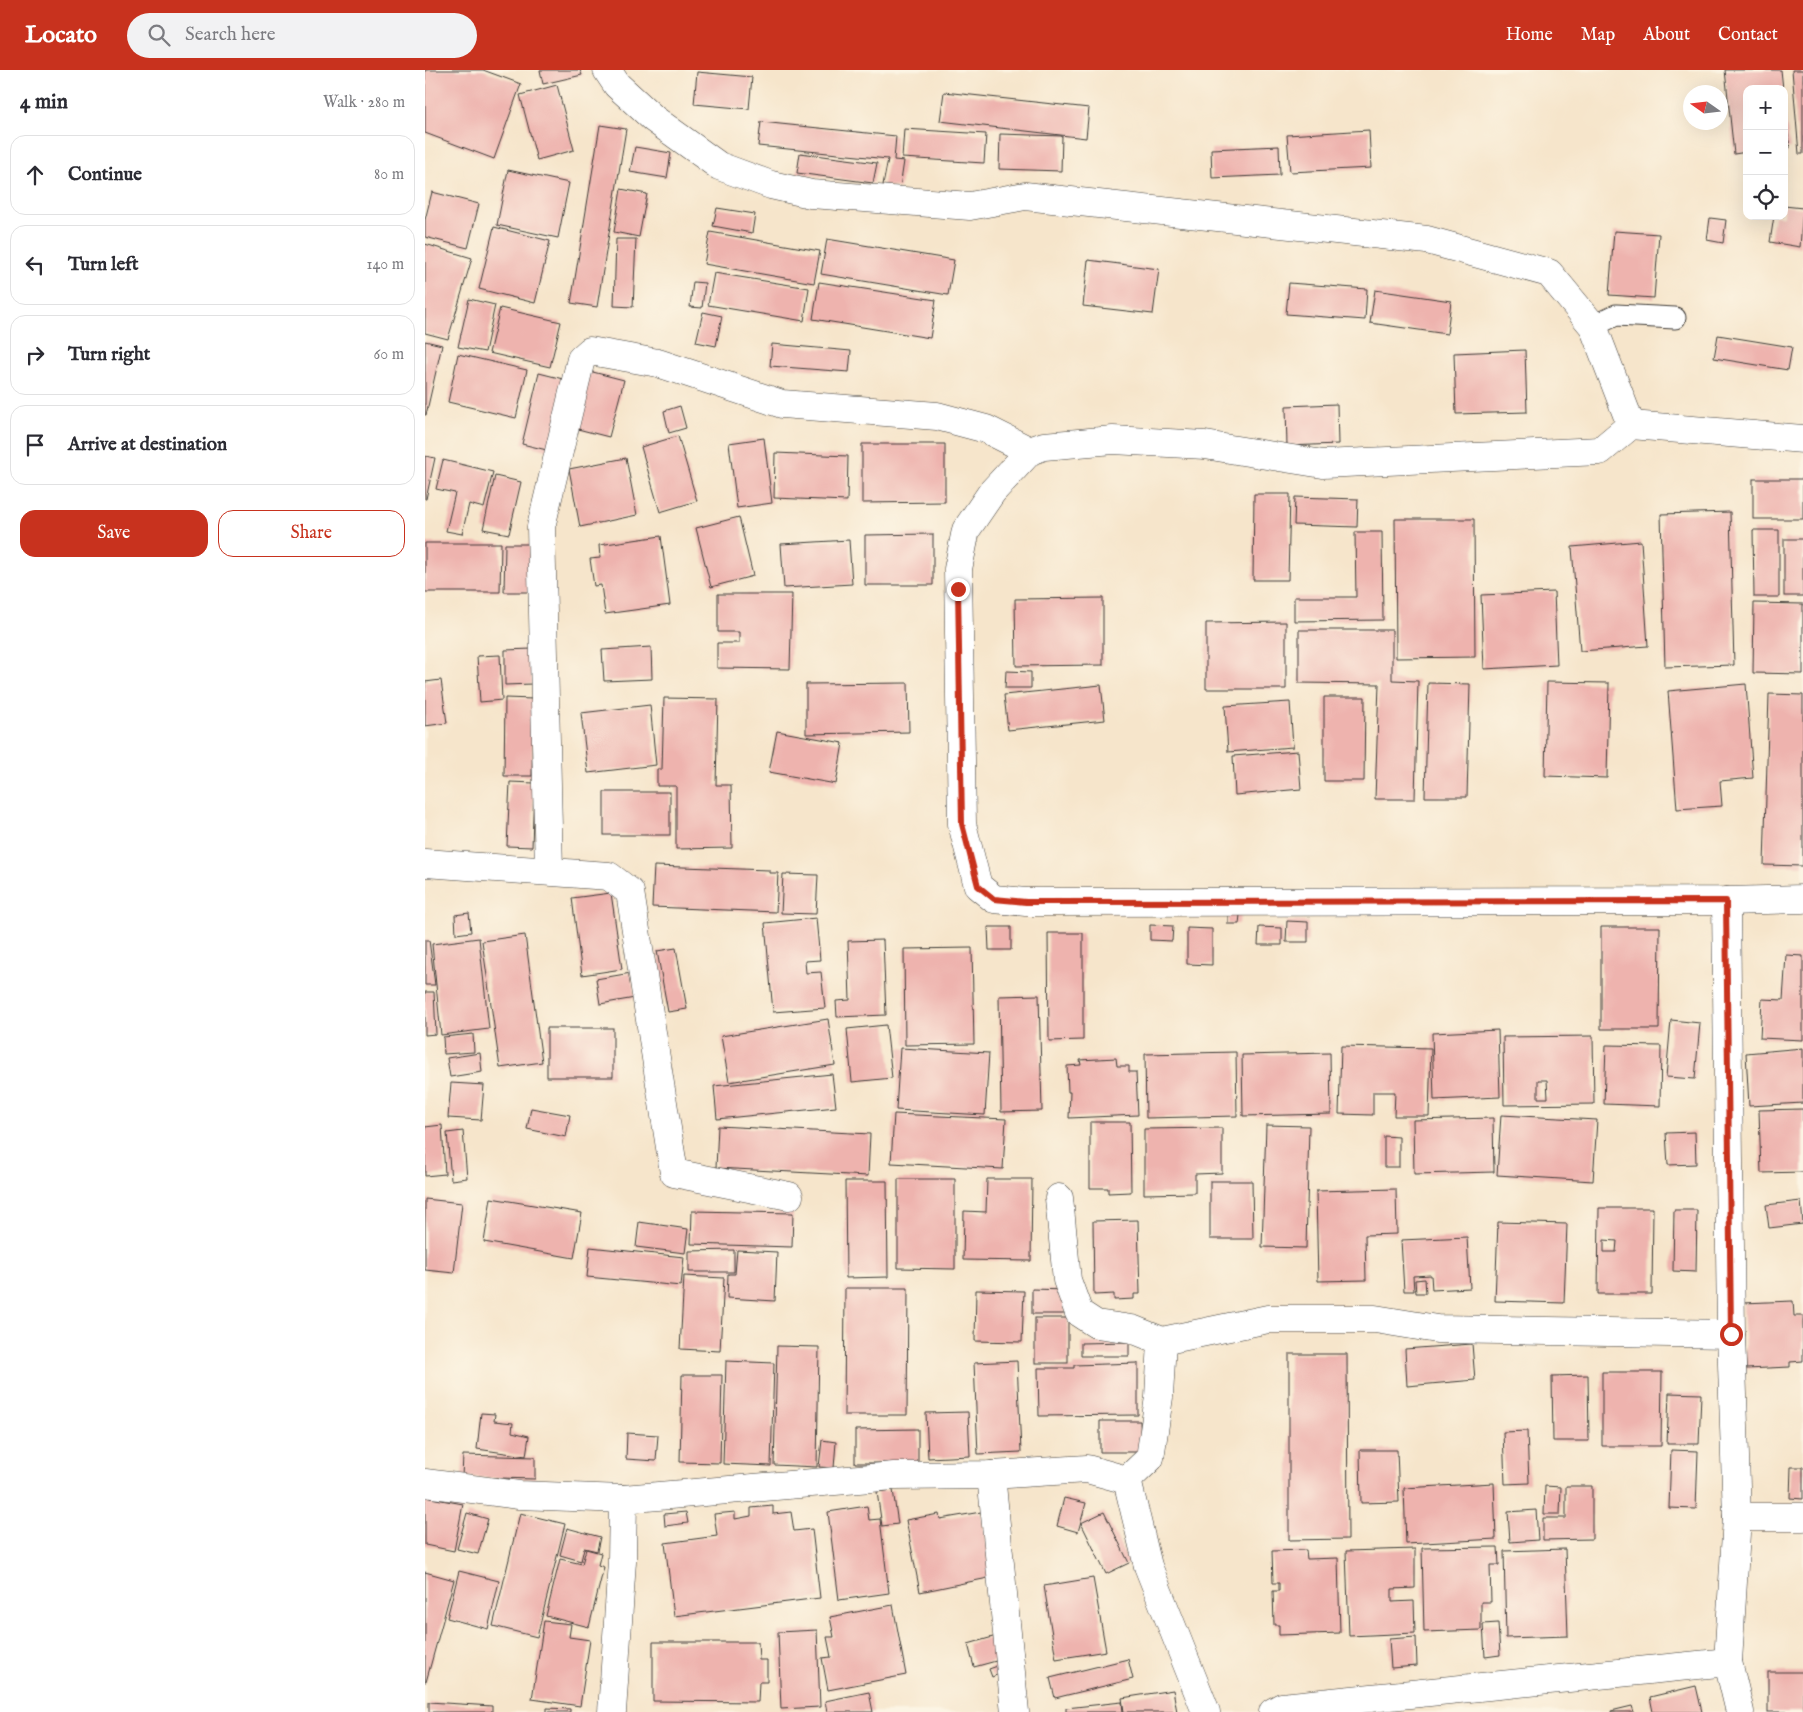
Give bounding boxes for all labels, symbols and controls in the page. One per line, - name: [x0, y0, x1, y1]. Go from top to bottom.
- search box: [127, 13, 477, 58]
- text: Locato: [25, 20, 97, 51]
- icon: search: [145, 21, 173, 49]
- text: Search here: [185, 23, 276, 47]
- text: Home: [1506, 24, 1553, 47]
- text: Map: [1581, 24, 1615, 47]
- text: About: [1643, 24, 1690, 47]
- text: Contact: [1718, 24, 1778, 47]
- north arrow: [1683, 85, 1728, 130]
- map controls: [1743, 85, 1788, 220]
- button: +: [1743, 85, 1788, 130]
- text: 4 min: [20, 89, 68, 116]
- text: Walk · 280 m: [323, 93, 405, 113]
- button: −: [1743, 130, 1788, 175]
- icon: ahead: [21, 161, 49, 189]
- text: Continue: [68, 163, 142, 187]
- text: 80 m: [374, 165, 404, 185]
- button: locate: [1743, 175, 1788, 220]
- icon: left: [21, 251, 49, 279]
- text: Turn left: [68, 253, 139, 277]
- text: 140 m: [366, 255, 404, 275]
- icon: right: [21, 341, 49, 369]
- text: Turn right: [68, 343, 150, 367]
- text: 60 m: [374, 345, 404, 365]
- icon: arrive: [21, 431, 49, 459]
- text: Arrive at destination: [68, 433, 227, 457]
- button: Save: [20, 510, 208, 557]
- button: Share: [218, 510, 405, 557]
- route end: [947, 578, 970, 601]
- route start: [1720, 1323, 1743, 1346]

